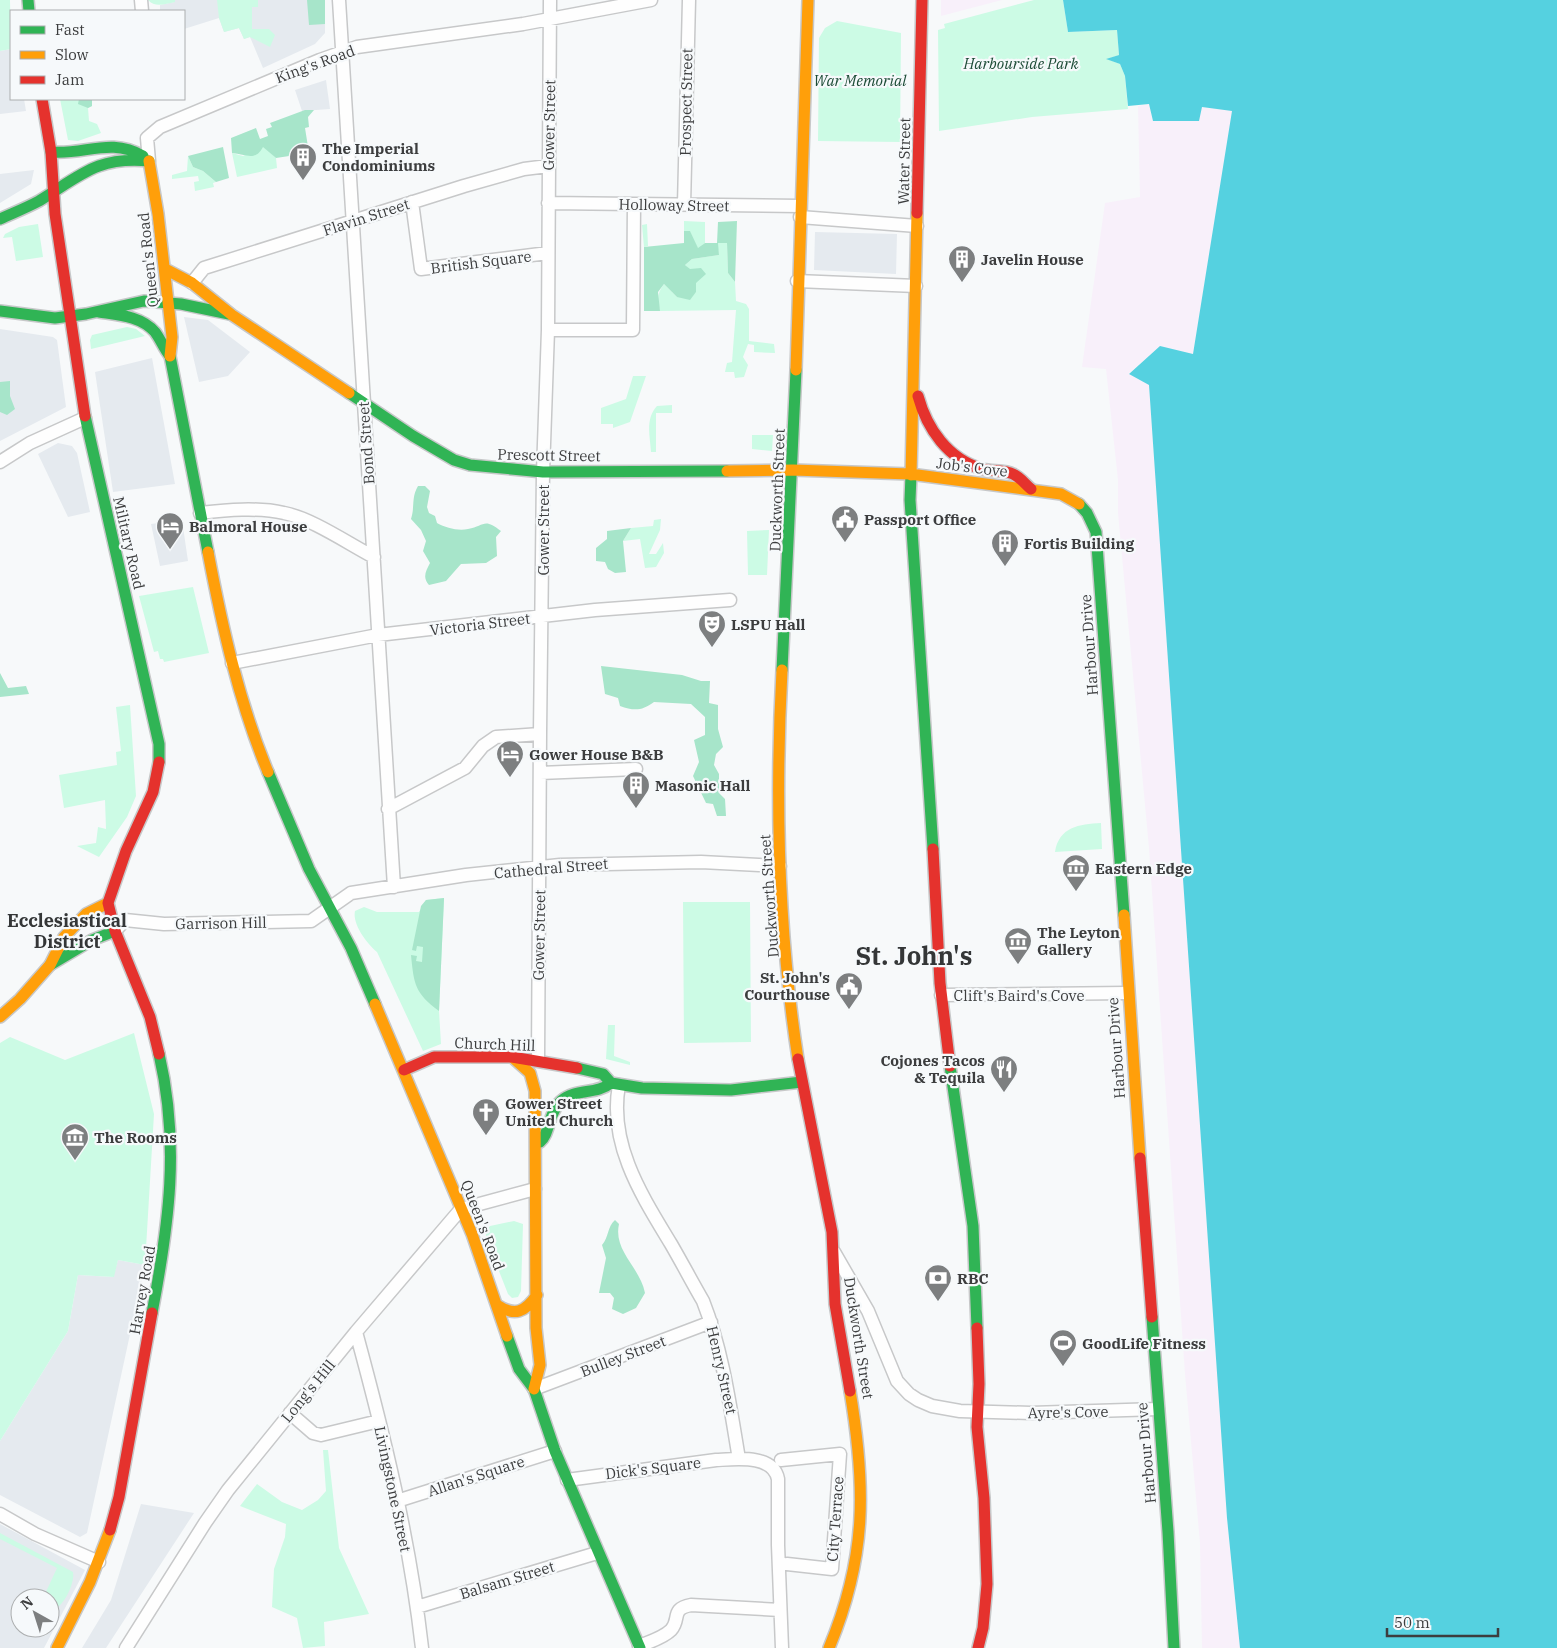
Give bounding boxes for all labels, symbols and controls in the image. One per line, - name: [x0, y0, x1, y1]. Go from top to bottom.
- legend: [10, 10, 185, 100]
- text: Fast: [55, 20, 85, 39]
- street label: King's Road: [273, 41, 357, 87]
- text: Slow: [55, 45, 89, 64]
- street label: Prospect Street: [676, 48, 696, 156]
- park label: Harbourside Park: [962, 54, 1079, 73]
- text: Jam: [55, 70, 84, 89]
- park label: War Memorial: [814, 71, 907, 90]
- street label: Gower Street: [539, 79, 559, 171]
- street label: Water Street: [894, 117, 914, 205]
- place label: The Imperial Condominiums: [322, 139, 435, 175]
- building icon: The Imperial Condominiums: [288, 142, 318, 181]
- street label: Flavin Street: [320, 194, 412, 240]
- street label: Holloway Street: [618, 195, 730, 215]
- street label: Queen's Road: [134, 212, 162, 308]
- building icon: Javelin House: [947, 244, 977, 283]
- street label: British Square: [429, 246, 533, 278]
- place label: Javelin House: [981, 250, 1084, 269]
- street label: Bond Street: [354, 401, 378, 485]
- street label: Duckworth Street: [765, 428, 789, 552]
- street label: Prescott Street: [497, 445, 601, 465]
- street label: Job's Cove: [935, 453, 1009, 481]
- street label: Gower Street: [534, 484, 553, 576]
- street label: Military Road: [109, 495, 149, 591]
- public building icon: Passport Office: [830, 504, 860, 543]
- place label: Passport Office: [864, 510, 976, 529]
- hotel icon: Balmoral House: [155, 511, 185, 550]
- place label: Balmoral House: [189, 517, 307, 536]
- building icon: Fortis Building: [990, 528, 1020, 567]
- place label: Fortis Building: [1024, 534, 1135, 553]
- street label: Harbour Drive: [1076, 594, 1102, 696]
- street label: Victoria Street: [429, 608, 531, 640]
- theatre icon: LSPU Hall: [697, 609, 727, 648]
- place label: LSPU Hall: [731, 615, 806, 634]
- hotel icon: Gower House B&B: [495, 739, 525, 778]
- place label: Gower House B&B: [529, 745, 663, 764]
- building icon: Masonic Hall: [621, 770, 651, 809]
- place label: Masonic Hall: [655, 776, 750, 795]
- street label: Duckworth Street: [755, 834, 783, 958]
- museum icon: Eastern Edge: [1061, 853, 1091, 892]
- street label: Cathedral Street: [493, 854, 609, 882]
- place label: Eastern Edge: [1095, 859, 1192, 878]
- street label: Gower Street: [529, 889, 549, 981]
- district label: Ecclesiastical District: [7, 909, 127, 953]
- street label: Garrison Hill: [175, 913, 267, 933]
- place label: The Leyton Gallery: [1037, 923, 1120, 959]
- museum icon: The Leyton Gallery: [1003, 926, 1033, 965]
- district label: St. John's: [856, 939, 972, 972]
- place label: St. John's Courthouse: [744, 968, 830, 1004]
- public building icon: St. John's Courthouse: [834, 971, 864, 1010]
- street label: Clift's Baird's Cove: [953, 986, 1085, 1005]
- street label: Harbour Drive: [1103, 997, 1129, 1099]
- street label: Church Hill: [454, 1033, 536, 1055]
- place label: Cojones Tacos & Tequila: [880, 1051, 985, 1087]
- restaurant icon: Cojones Tacos & Tequila: [989, 1054, 1019, 1093]
- place label: Gower Street United Church: [505, 1094, 613, 1130]
- church icon: Gower Street United Church: [471, 1097, 501, 1136]
- museum icon: The Rooms: [60, 1122, 90, 1161]
- place label: The Rooms: [94, 1128, 177, 1147]
- street label: Queen's Road: [457, 1177, 509, 1273]
- street label: Harvey Road: [125, 1244, 159, 1336]
- bank icon: RBC: [923, 1263, 953, 1302]
- place label: RBC: [957, 1269, 989, 1288]
- street label: Duckworth Street: [840, 1276, 878, 1400]
- street label: Henry Street: [703, 1324, 741, 1416]
- sports icon: GoodLife Fitness: [1048, 1328, 1078, 1367]
- street label: Bulley Street: [578, 1331, 668, 1381]
- place label: GoodLife Fitness: [1082, 1334, 1206, 1353]
- street label: Long's Hill: [277, 1356, 339, 1426]
- street label: Ayre's Cove: [1028, 1402, 1108, 1422]
- street label: Harbour Drive: [1132, 1402, 1160, 1504]
- street label: Livingstone Street: [370, 1424, 416, 1554]
- street label: Allan's Square: [425, 1451, 527, 1501]
- street label: Dick's Square: [604, 1453, 702, 1483]
- street label: City Terrace: [823, 1476, 847, 1562]
- street label: Balsam Street: [457, 1557, 557, 1603]
- north arrow: [10, 1588, 60, 1638]
- text: N: [17, 1592, 37, 1613]
- scale bar: [1387, 1606, 1498, 1638]
- text: 50 m: [1394, 1613, 1430, 1632]

